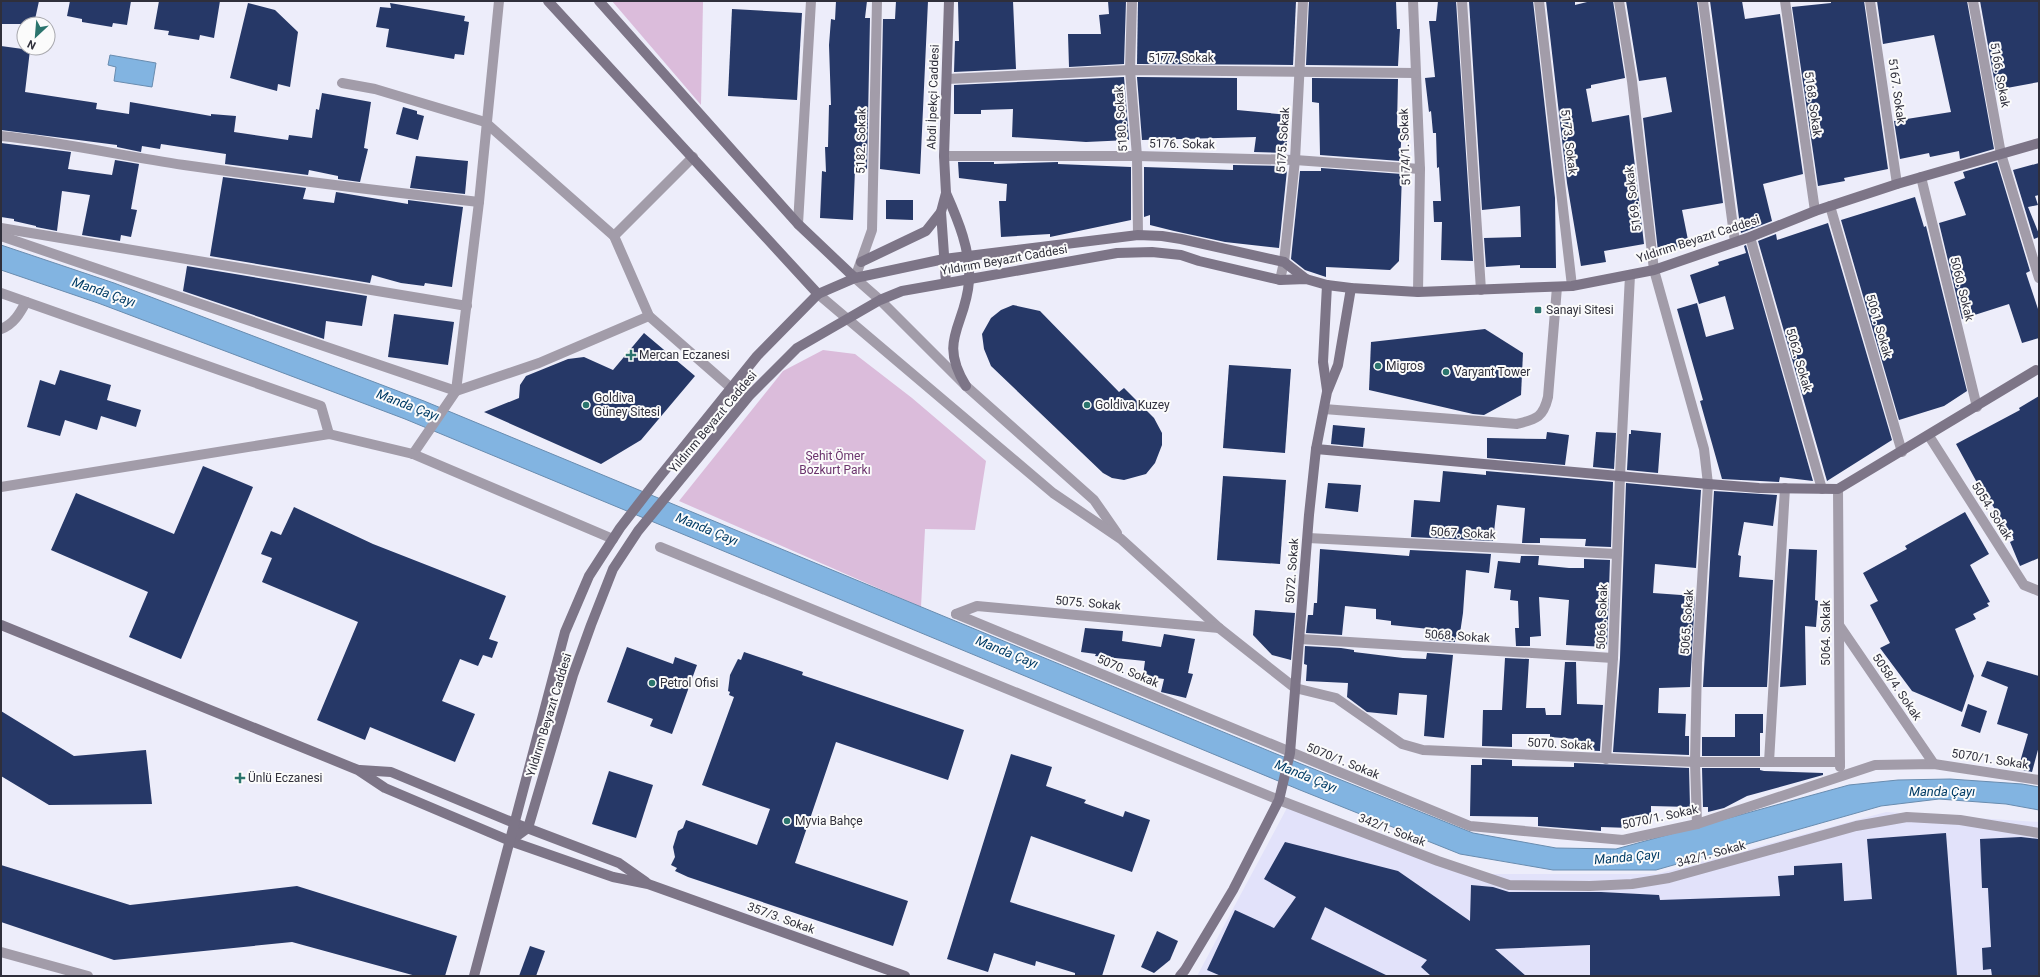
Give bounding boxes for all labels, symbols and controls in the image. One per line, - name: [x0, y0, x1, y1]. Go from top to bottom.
- north arrow: [16, 16, 56, 56]
- text: N: [25, 37, 38, 52]
- street label: 5166. Sokak: [1987, 41, 2013, 110]
- street label: Abdi İpekçi Caddesi: [923, 44, 942, 150]
- street label: 5177. Sokak: [1148, 51, 1215, 65]
- street label: 5167. Sokak: [1885, 57, 1909, 125]
- street label: 5168. Sokak: [1801, 70, 1825, 138]
- street label: 5180. Sokak: [1112, 85, 1130, 152]
- street label: 5175. Sokak: [1274, 106, 1292, 173]
- street label: 5182. Sokak: [853, 107, 869, 174]
- street label: 5174/1. Sokak: [1397, 107, 1413, 186]
- street label: 5173. Sokak: [1558, 109, 1580, 176]
- street label: 5176. Sokak: [1149, 136, 1216, 152]
- street label: 5169. Sokak: [1622, 165, 1644, 232]
- street label: Yıldırım Beyazıt Caddesi: [1635, 212, 1761, 266]
- street label: Yıldırım Beyazıt Caddesi: [940, 242, 1069, 278]
- street label: 5060. Sokak: [1947, 255, 1977, 323]
- water label: Manda Çayı: [70, 274, 138, 310]
- street label: 5061. Sokak: [1863, 292, 1895, 360]
- place label: Sanayi Sitesi: [1546, 303, 1614, 317]
- marker: Sanayi Sitesi: [1533, 305, 1543, 315]
- street label: 5062. Sokak: [1783, 326, 1815, 394]
- place label: Mercan Eczanesi: [639, 348, 730, 362]
- marker: Mercan Eczanesi: [626, 350, 636, 360]
- place label: Migros: [1386, 359, 1423, 373]
- marker: Migros: [1373, 361, 1383, 371]
- place label: Varyant Tower: [1454, 365, 1530, 379]
- marker: Varyant Tower: [1441, 367, 1451, 377]
- street label: Yıldırım Beyazıt Caddesi: [666, 368, 760, 476]
- water label: Manda Çayı: [374, 386, 442, 424]
- place label: Goldiva Güney Sitesi: [594, 391, 660, 419]
- place label: Goldiva Kuzey: [1095, 398, 1170, 412]
- marker: Goldiva Güney Sitesi: [581, 400, 591, 410]
- marker: Goldiva Kuzey: [1082, 400, 1092, 410]
- park label: Şehit Ömer Bozkurt Parkı: [799, 448, 871, 477]
- street label: 5054. Sokak: [1969, 479, 2016, 543]
- water label: Manda Çayı: [674, 510, 740, 548]
- street label: 5067. Sokak: [1430, 524, 1497, 542]
- street label: 5072. Sokak: [1283, 537, 1301, 604]
- street label: 5066. Sokak: [1594, 583, 1610, 650]
- street label: 5065. Sokak: [1678, 588, 1696, 655]
- street label: 5075. Sokak: [1055, 593, 1122, 613]
- street label: 5064. Sokak: [1819, 599, 1833, 666]
- street label: 5068. Sokak: [1424, 627, 1491, 645]
- water label: Manda Çayı: [974, 633, 1040, 671]
- street label: Yıldırım Beyazıt Caddesi: [524, 651, 574, 778]
- street label: 5058/4. Sokak: [1870, 651, 1925, 724]
- street label: 5070. Sokak: [1095, 652, 1162, 691]
- place label: Petrol Ofisi: [660, 676, 719, 690]
- marker: Petrol Ofisi: [647, 678, 657, 688]
- street label: 5070. Sokak: [1527, 735, 1594, 753]
- street label: 5070/1. Sokak: [1304, 740, 1382, 782]
- street label: 5070/1. Sokak: [1951, 746, 2030, 772]
- water label: Manda Çayı: [1273, 757, 1339, 795]
- place label: Ünlü Eczanesi: [248, 770, 323, 785]
- marker: Ünlü Eczanesi: [235, 773, 245, 783]
- water label: Manda Çayı: [1909, 784, 1975, 799]
- street label: 5070/1. Sokak: [1621, 802, 1700, 832]
- street label: 342/1. Sokak: [1356, 811, 1428, 850]
- place label: Myvia Bahçe: [795, 814, 863, 828]
- marker: Myvia Bahçe: [782, 816, 792, 826]
- street label: 342/1. Sokak: [1675, 838, 1748, 870]
- water label: Manda Çayı: [1593, 847, 1661, 867]
- street label: 357/3. Sokak: [745, 899, 817, 937]

